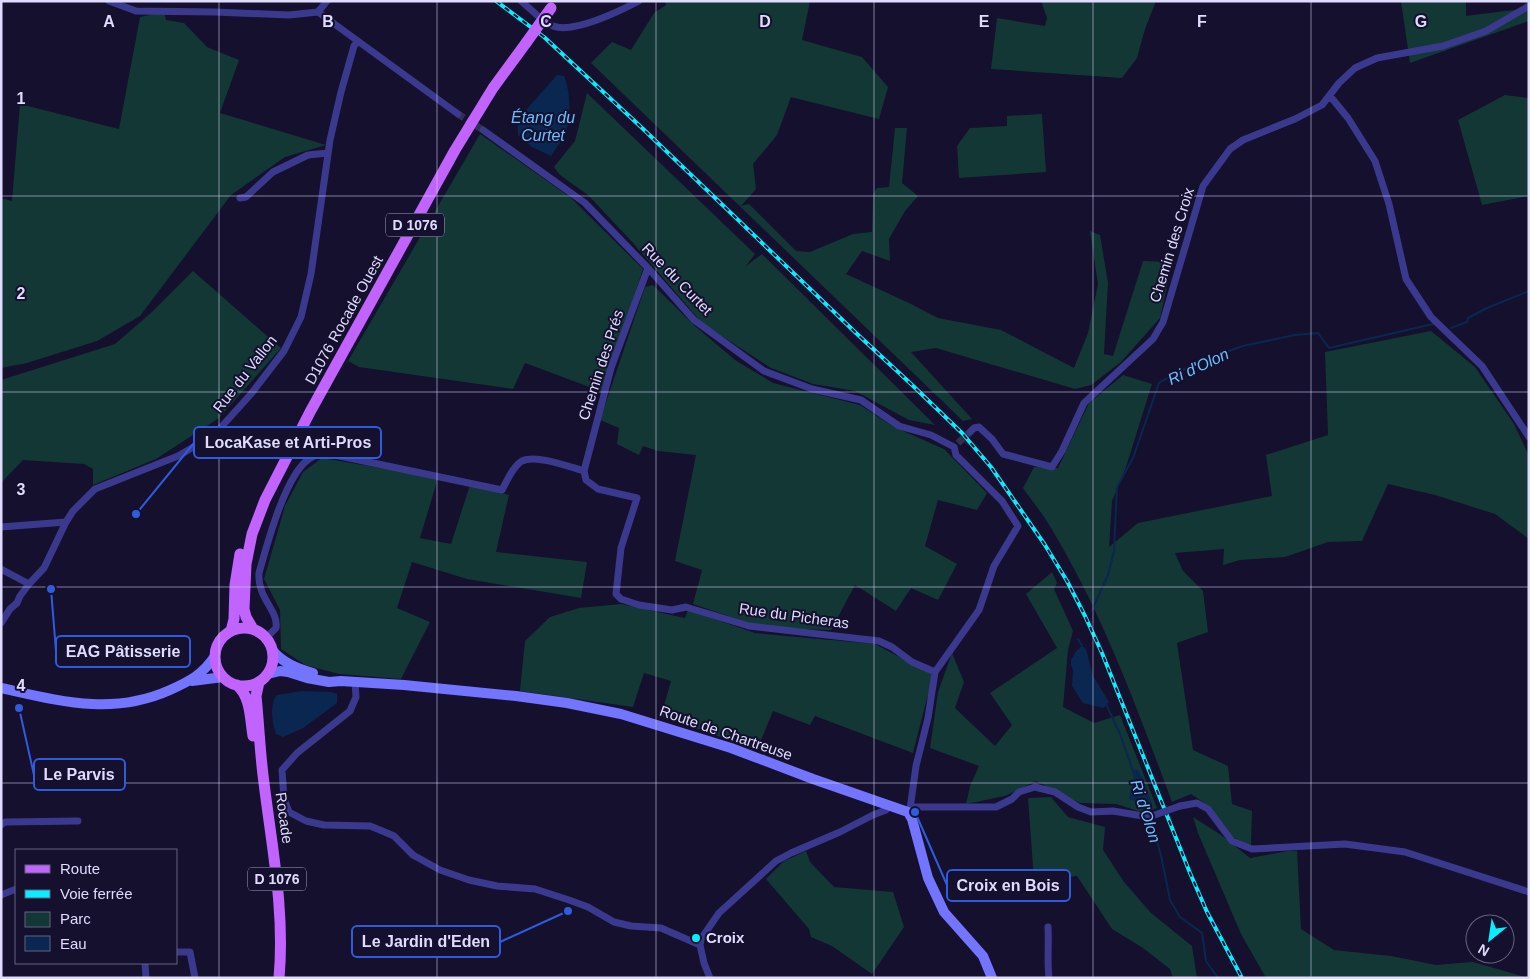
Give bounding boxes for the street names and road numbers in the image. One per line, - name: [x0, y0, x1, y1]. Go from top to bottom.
- street label: Chemin des Croix: [1146, 185, 1197, 304]
- road number: D 1076: [386, 214, 444, 236]
- street label: Rue du Curtet: [639, 239, 716, 319]
- street label: D1076 Rocade Ouest: [301, 252, 386, 387]
- street label: Chemin des Prés: [575, 308, 626, 422]
- street label: Rue du Vallon: [209, 332, 280, 416]
- street label: Rue du Picheras: [738, 599, 850, 632]
- street label: Route de Chartreuse: [658, 702, 795, 763]
- street label: Rocade: [272, 791, 297, 845]
- road number: D 1076: [248, 868, 306, 891]

